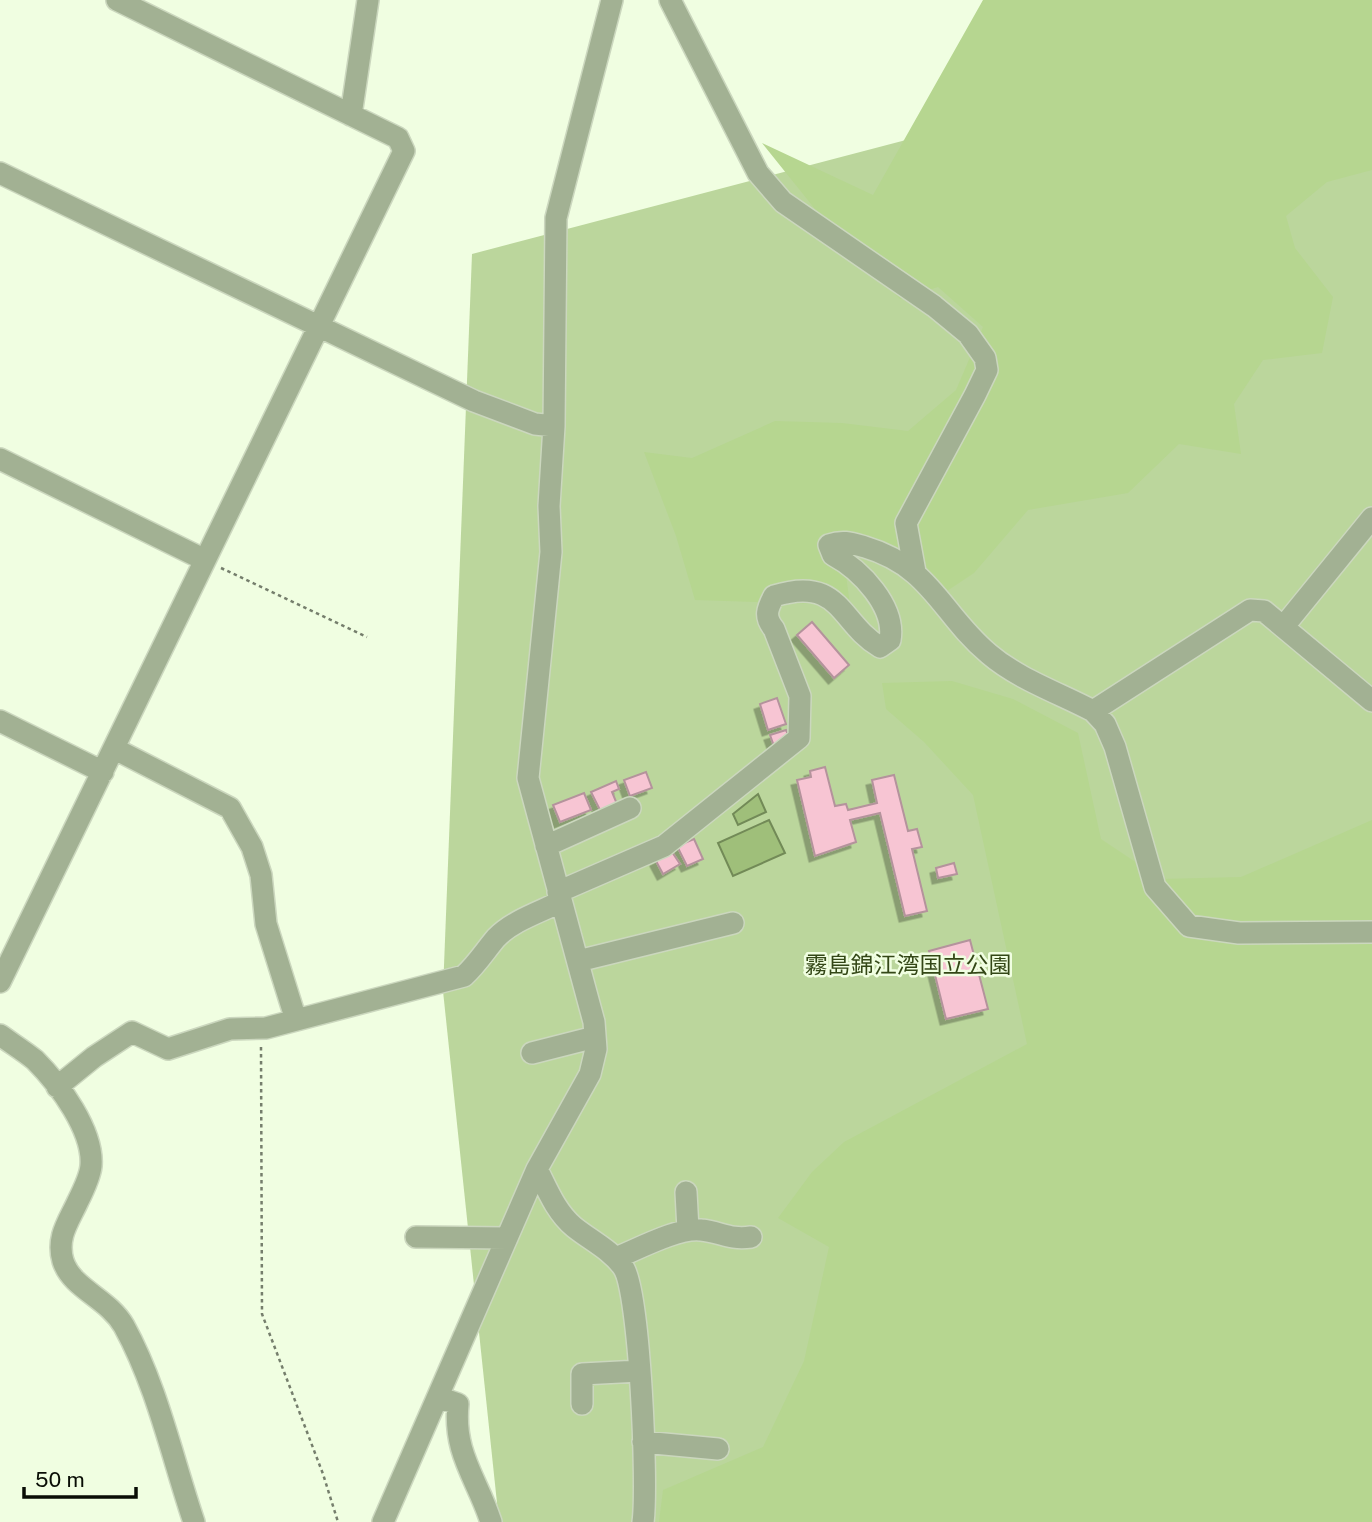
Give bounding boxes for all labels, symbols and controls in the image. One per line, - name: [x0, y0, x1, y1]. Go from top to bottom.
- park label: 霧島錦江湾国立公園: [805, 951, 1012, 978]
- scale bar: [24, 1456, 136, 1500]
- text: 50 m: [35, 1467, 85, 1492]

